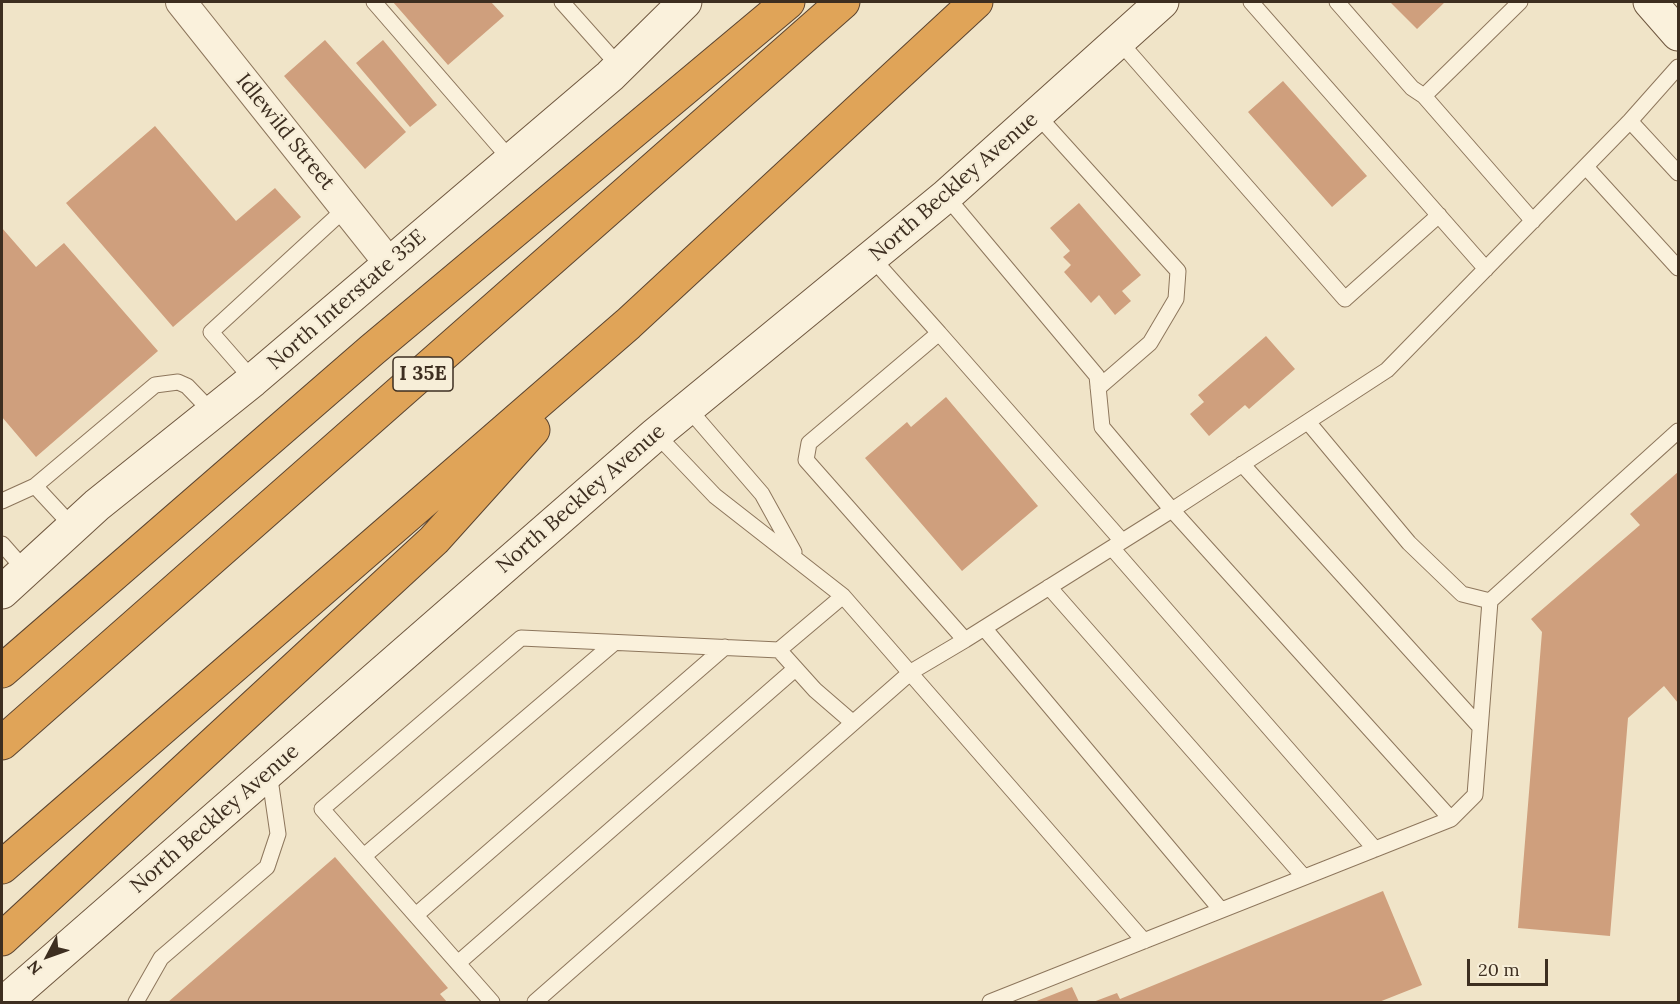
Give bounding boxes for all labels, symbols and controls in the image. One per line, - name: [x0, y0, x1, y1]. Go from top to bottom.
- street label: Idlewild Street: [230, 69, 340, 195]
- street label: North Beckley Avenue: [865, 107, 1043, 267]
- street label: North Interstate 35E: [263, 224, 431, 376]
- road number: I 35E: [393, 357, 453, 391]
- street label: North Beckley Avenue: [492, 419, 670, 579]
- street label: North Beckley Avenue: [126, 739, 304, 899]
- north arrow: [18, 926, 78, 986]
- scale bar: [1470, 947, 1551, 985]
- text: N: [23, 957, 46, 979]
- text: 20 m: [1478, 958, 1520, 981]

